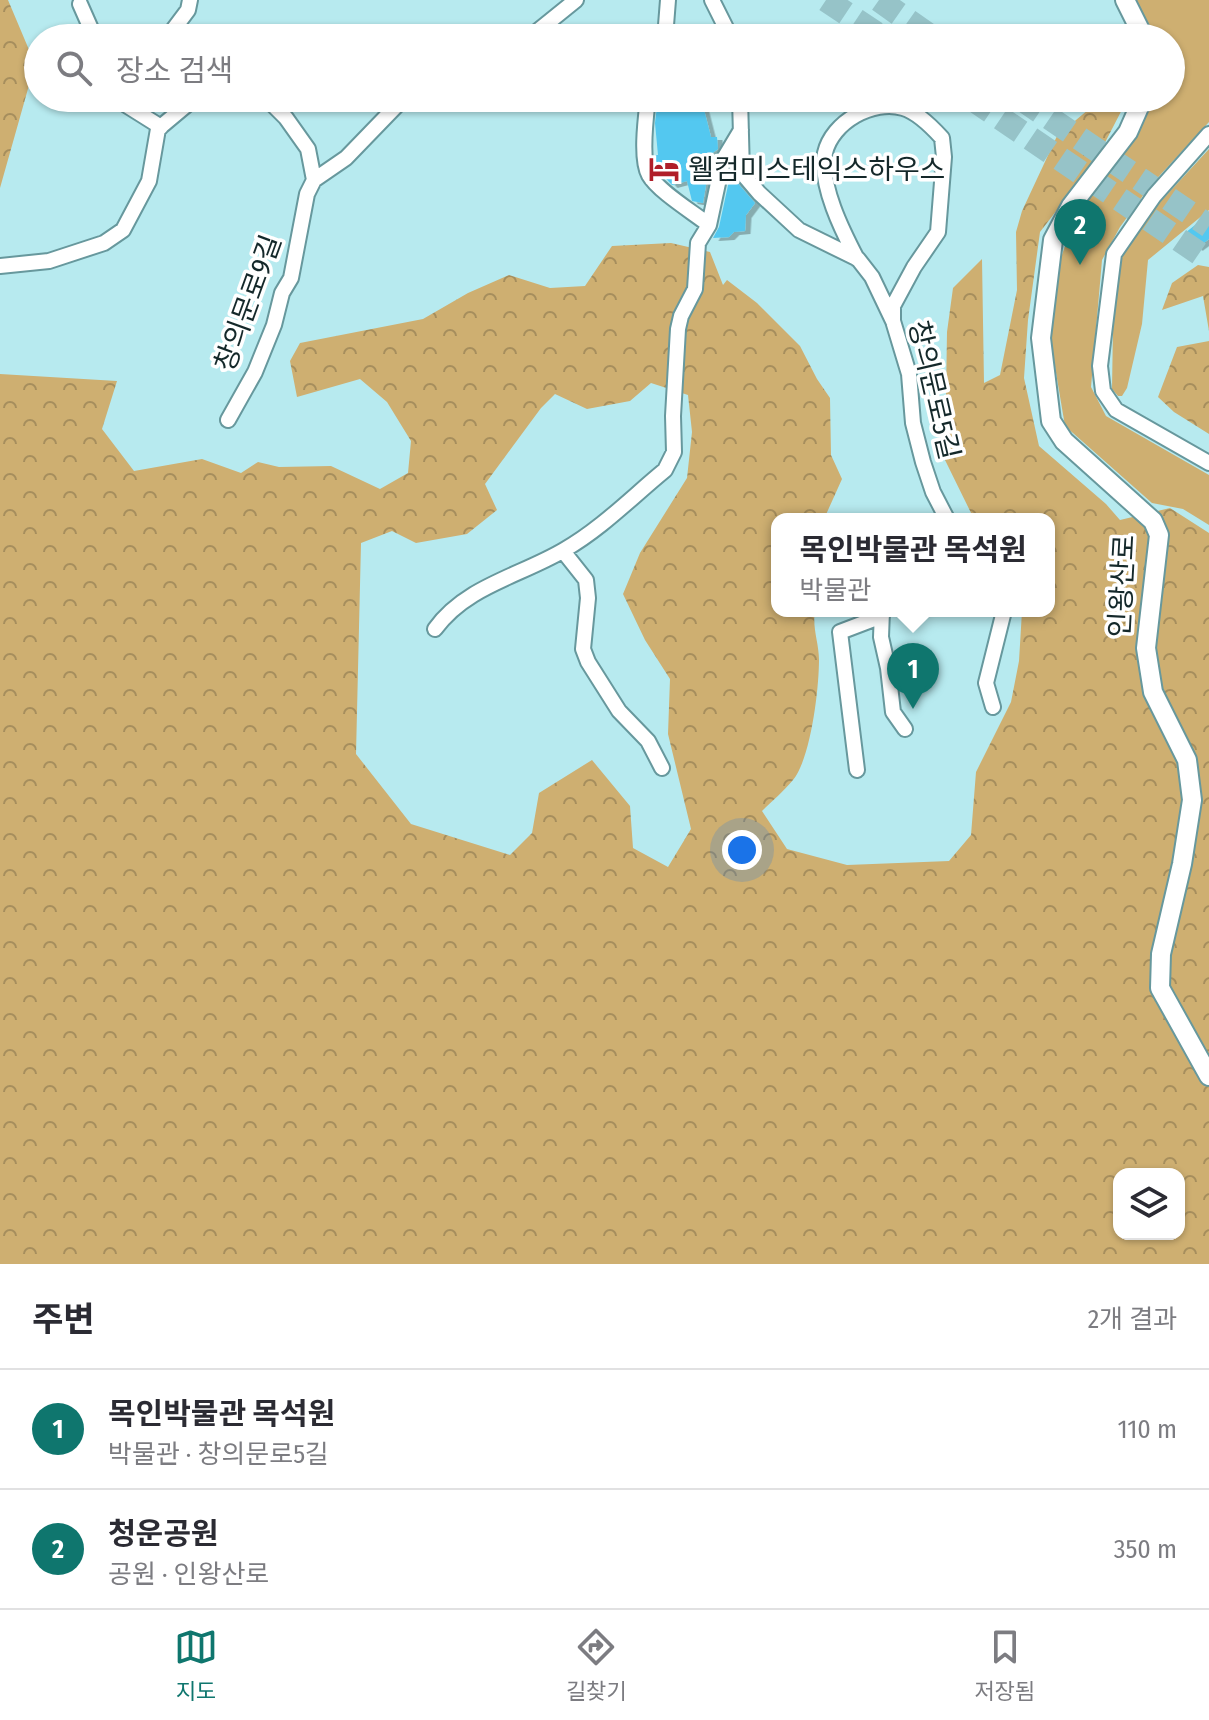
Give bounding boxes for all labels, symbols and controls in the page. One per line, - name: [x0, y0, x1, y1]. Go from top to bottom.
- search box: [24, 24, 1185, 112]
- icon: search: [52, 46, 96, 90]
- text: 장소 검색: [116, 53, 233, 89]
- hotel icon: 웰컴미스테익스하우스: [647, 152, 681, 186]
- place label: 웰컴미스테익스하우스: [688, 153, 946, 186]
- pin: 2: [1054, 199, 1106, 265]
- street label: 창의문로9길: [208, 230, 288, 376]
- street label: 창의문로5길: [902, 317, 966, 463]
- popup: [771, 513, 1055, 617]
- text: 목인박물관 목석원: [799, 532, 1027, 568]
- street label: 인왕산로: [1103, 534, 1141, 638]
- text: 박물관: [799, 575, 871, 606]
- pin: 1: [887, 643, 939, 709]
- your location: [722, 830, 762, 870]
- map controls: [1113, 1168, 1185, 1240]
- button: layers: [1113, 1168, 1185, 1240]
- text: 주변: [32, 1299, 95, 1340]
- text: 2개 결과: [1088, 1304, 1177, 1335]
- text: 목인박물관 목석원: [108, 1396, 335, 1432]
- text: 1: [53, 1414, 64, 1445]
- text: 110 m: [1117, 1414, 1177, 1445]
- text: 박물관 · 창의문로5길: [108, 1439, 329, 1470]
- text: 청운공원: [108, 1516, 218, 1552]
- text: 2: [52, 1534, 64, 1565]
- text: 350 m: [1114, 1534, 1177, 1565]
- text: 공원 · 인왕산로: [108, 1559, 269, 1590]
- tab: 지도: [174, 1625, 218, 1705]
- tab: 길찾기: [566, 1625, 627, 1705]
- tab: 저장됨: [974, 1625, 1035, 1705]

